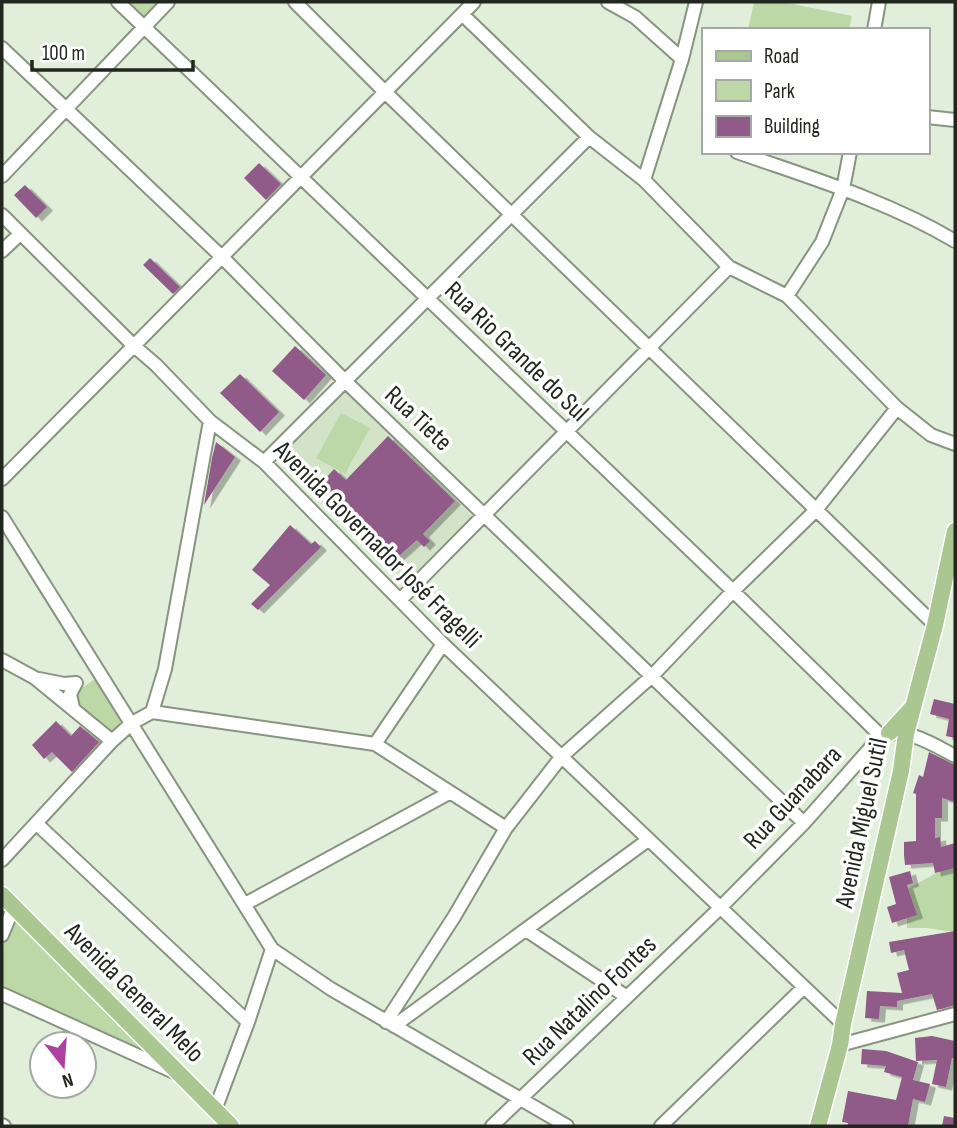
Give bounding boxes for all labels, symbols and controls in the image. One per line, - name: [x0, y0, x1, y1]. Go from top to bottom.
- scale bar: [32, 28, 192, 72]
- legend: [702, 28, 929, 154]
- text: 100 m: [42, 41, 85, 66]
- text: Road: [764, 44, 799, 69]
- text: Park: [764, 79, 795, 104]
- text: Building: [764, 114, 820, 139]
- street label: Rua Rio Grande do Sul: [438, 276, 594, 428]
- street label: Rua Tiete: [378, 380, 458, 458]
- street label: Avenida Governador José Fragelli: [266, 434, 487, 655]
- street label: Avenida Miguel Sutil: [829, 735, 895, 912]
- street label: Rua Guanabara: [737, 740, 849, 856]
- street label: Avenida General Melo: [57, 916, 210, 1069]
- street label: Rua Natalino Fontes: [517, 930, 663, 1072]
- north arrow: [28, 1030, 98, 1100]
- text: N: [59, 1067, 76, 1092]

